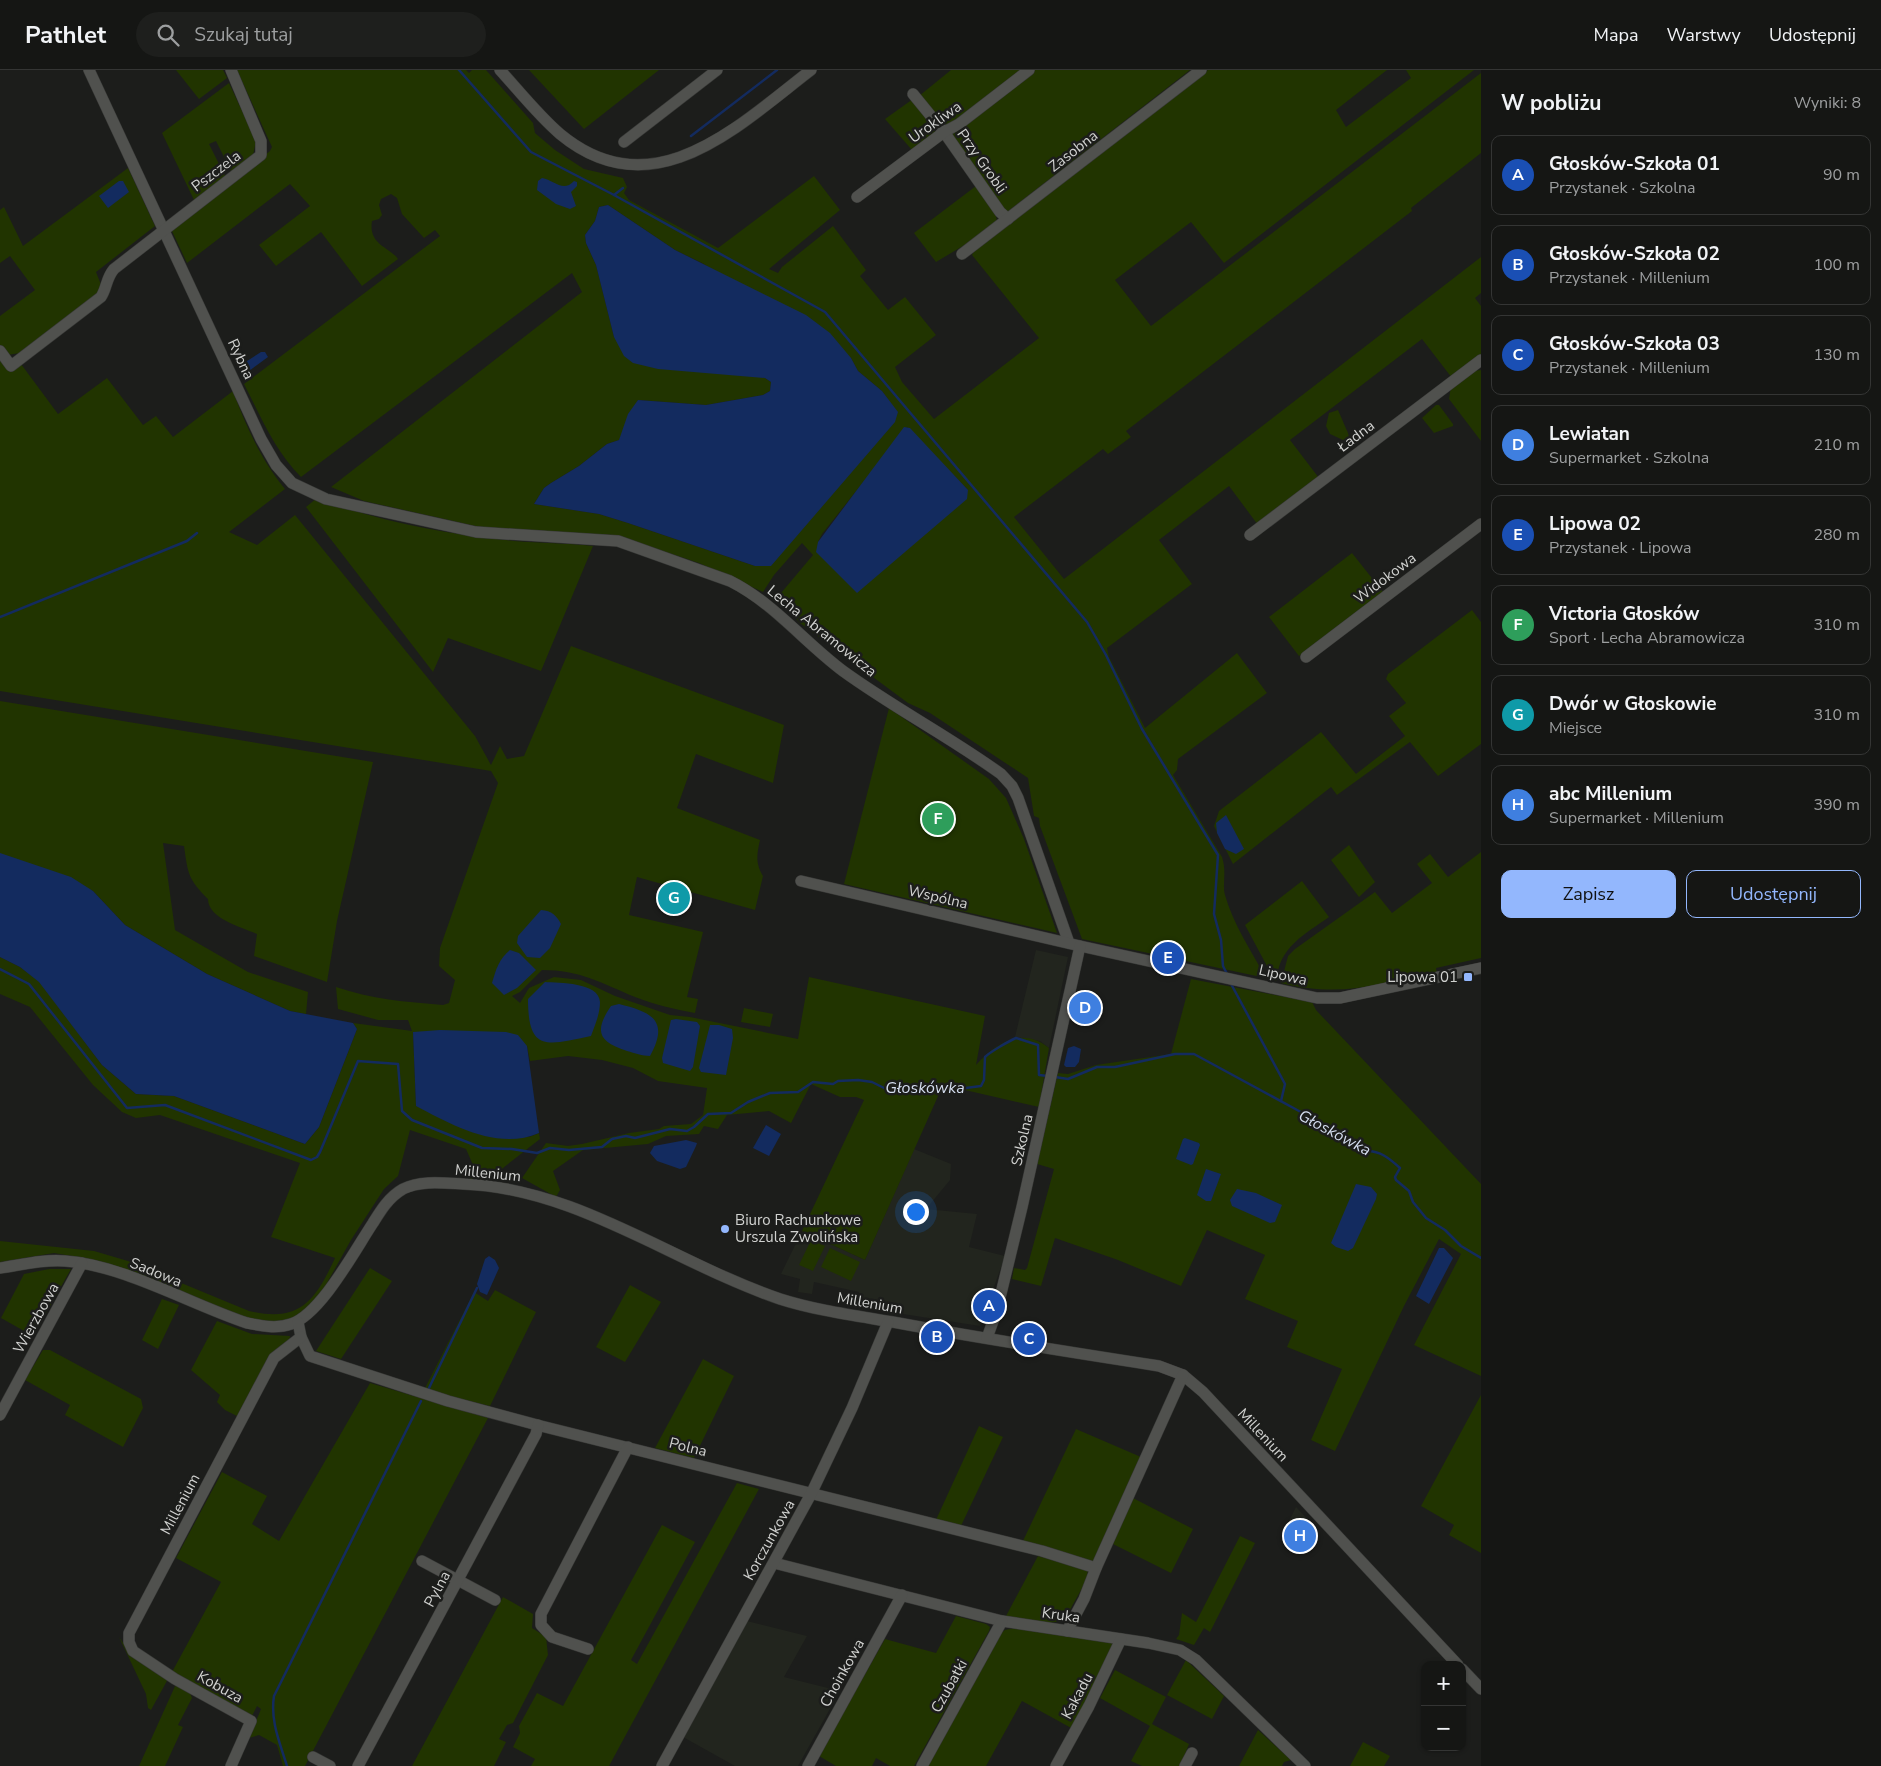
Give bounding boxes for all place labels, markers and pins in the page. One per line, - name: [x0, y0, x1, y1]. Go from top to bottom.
- pin: F: [922, 800, 954, 838]
- pin: G: [658, 879, 690, 917]
- pin: E: [1152, 939, 1184, 977]
- place label: Lipowa 01: [1387, 967, 1458, 987]
- marker: Lipowa 01: [1462, 971, 1474, 983]
- pin: D: [1069, 989, 1101, 1027]
- place label: Biuro Rachunkowe Urszula Zwolińska: [735, 1210, 861, 1247]
- marker: Biuro Rachunkowe Urszula Zwolińska: [719, 1223, 731, 1235]
- pin: A: [973, 1287, 1005, 1325]
- pin: B: [921, 1318, 953, 1356]
- pin: C: [1013, 1320, 1045, 1358]
- pin: H: [1284, 1517, 1316, 1555]

